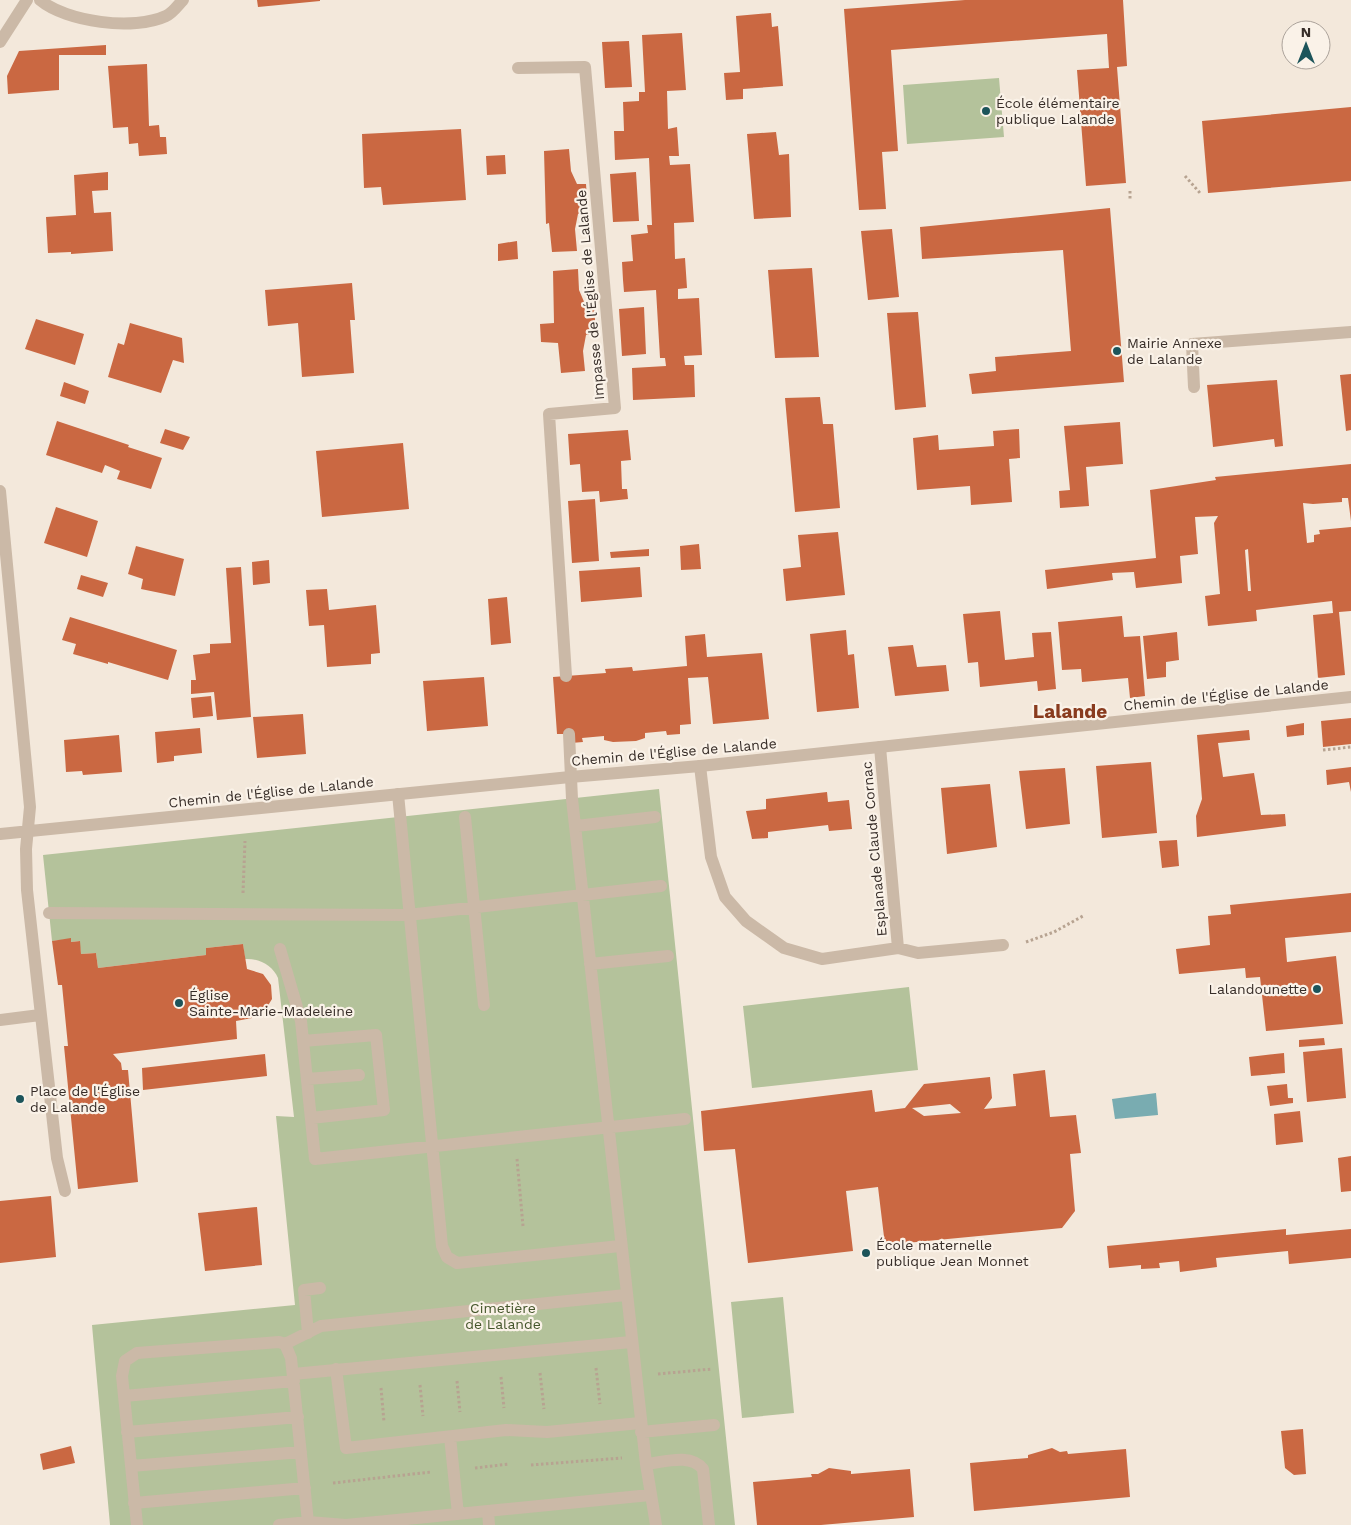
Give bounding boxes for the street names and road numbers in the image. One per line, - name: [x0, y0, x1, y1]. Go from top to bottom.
- street label: Impasse de l'Église de Lalande: [573, 189, 607, 401]
- street label: Chemin de l'Église de Lalande: [1123, 676, 1329, 714]
- street label: Chemin de l'Église de Lalande: [571, 735, 777, 769]
- street label: Esplanade Claude Cornac: [858, 761, 890, 937]
- street label: Chemin de l'Église de Lalande: [168, 773, 374, 811]

